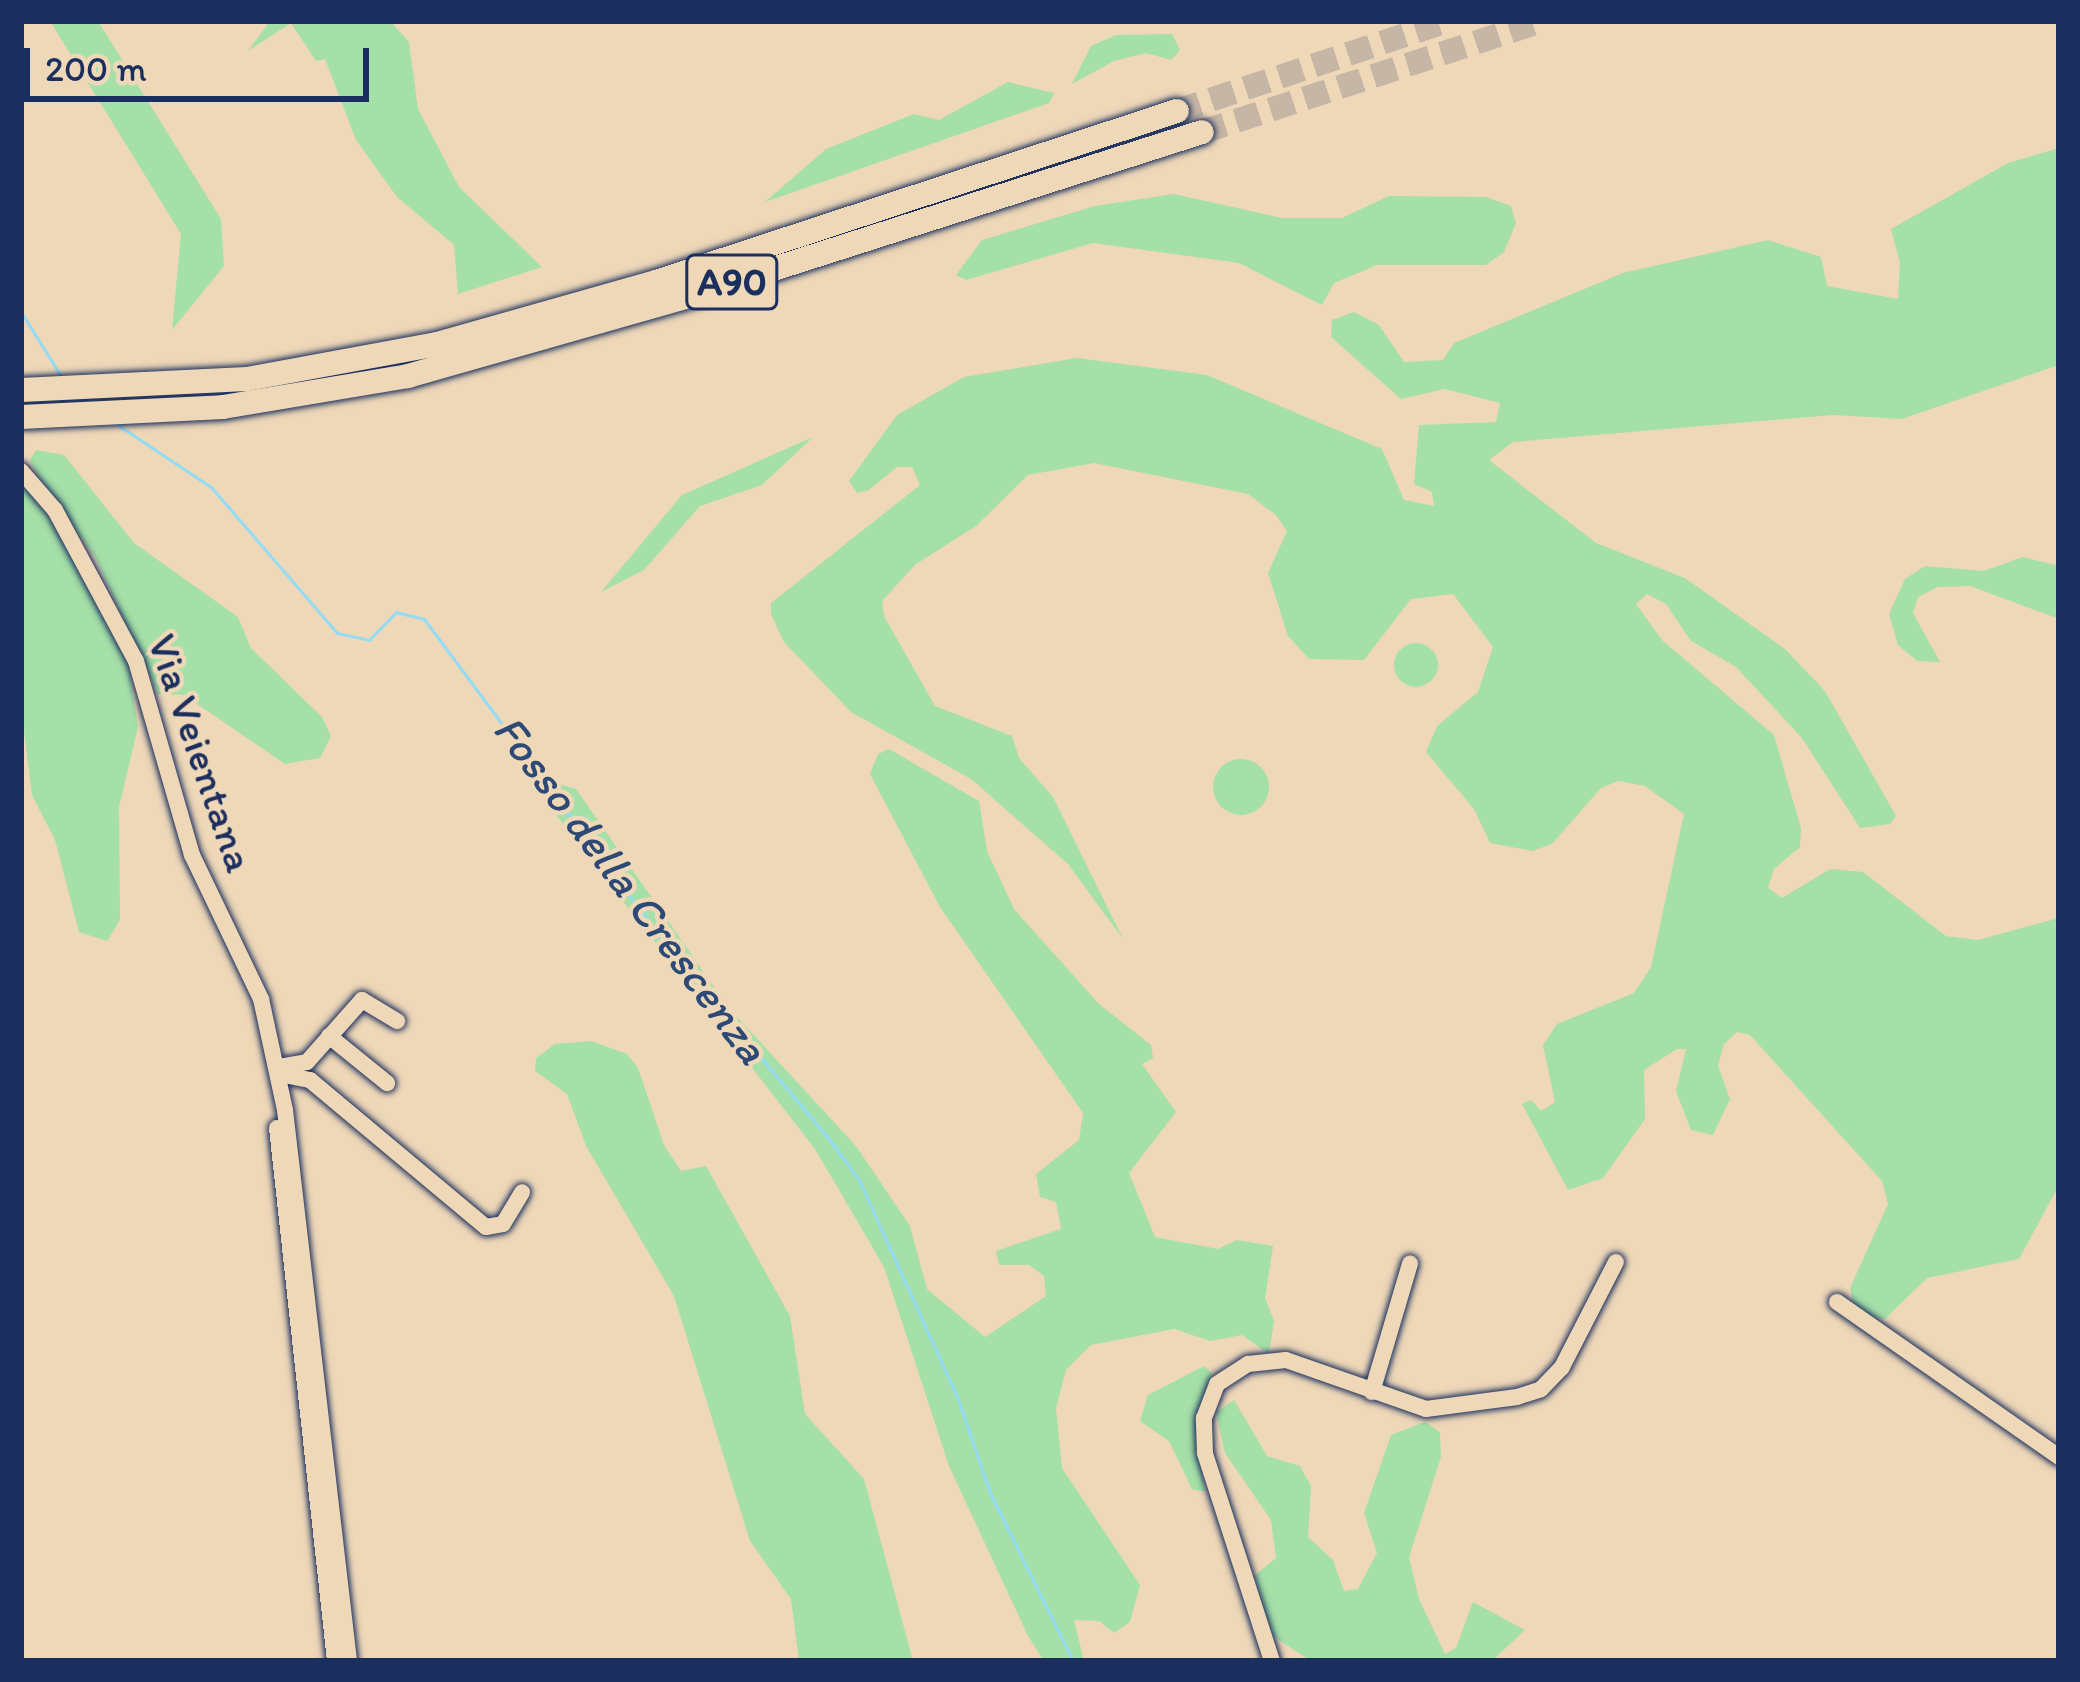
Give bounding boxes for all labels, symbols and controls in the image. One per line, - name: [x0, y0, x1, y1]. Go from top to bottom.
- scale bar: [30, 24, 375, 98]
- text: 200 m: [45, 47, 147, 90]
- road number: A90: [684, 249, 780, 315]
- street label: Via Veientana: [137, 629, 265, 877]
- water label: Fosso della Crescenza: [483, 705, 779, 1073]

